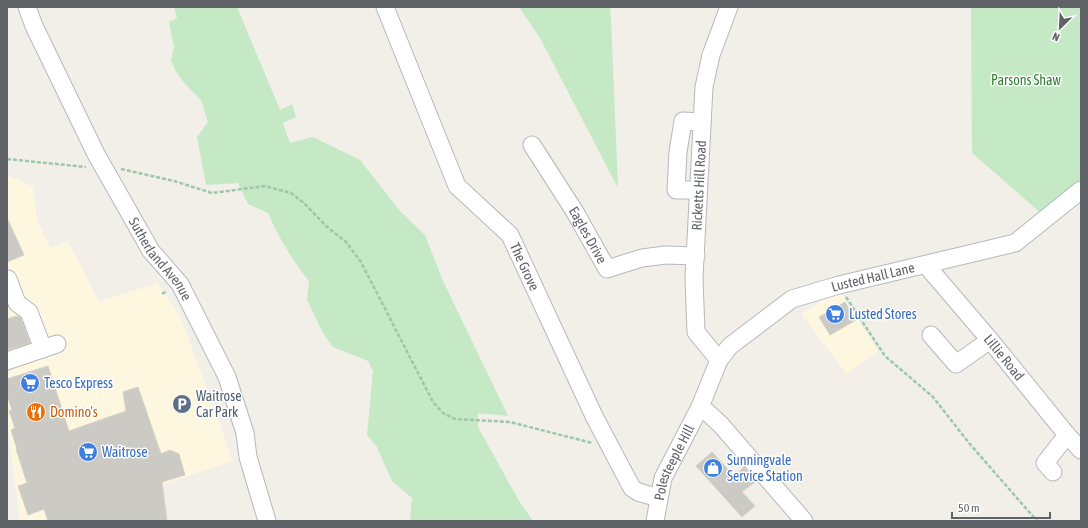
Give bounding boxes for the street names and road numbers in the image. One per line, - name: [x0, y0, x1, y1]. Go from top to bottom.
- street label: Ricketts Hill Road: [689, 140, 709, 231]
- street label: Eagles Drive: [566, 204, 610, 266]
- street label: Sutherland Avenue: [126, 215, 195, 303]
- street label: The Grove: [507, 240, 543, 293]
- street label: Lusted Hall Lane: [829, 259, 916, 295]
- street label: Lillie Road: [981, 331, 1027, 384]
- street label: Polesteeple Hill: [651, 421, 698, 502]

